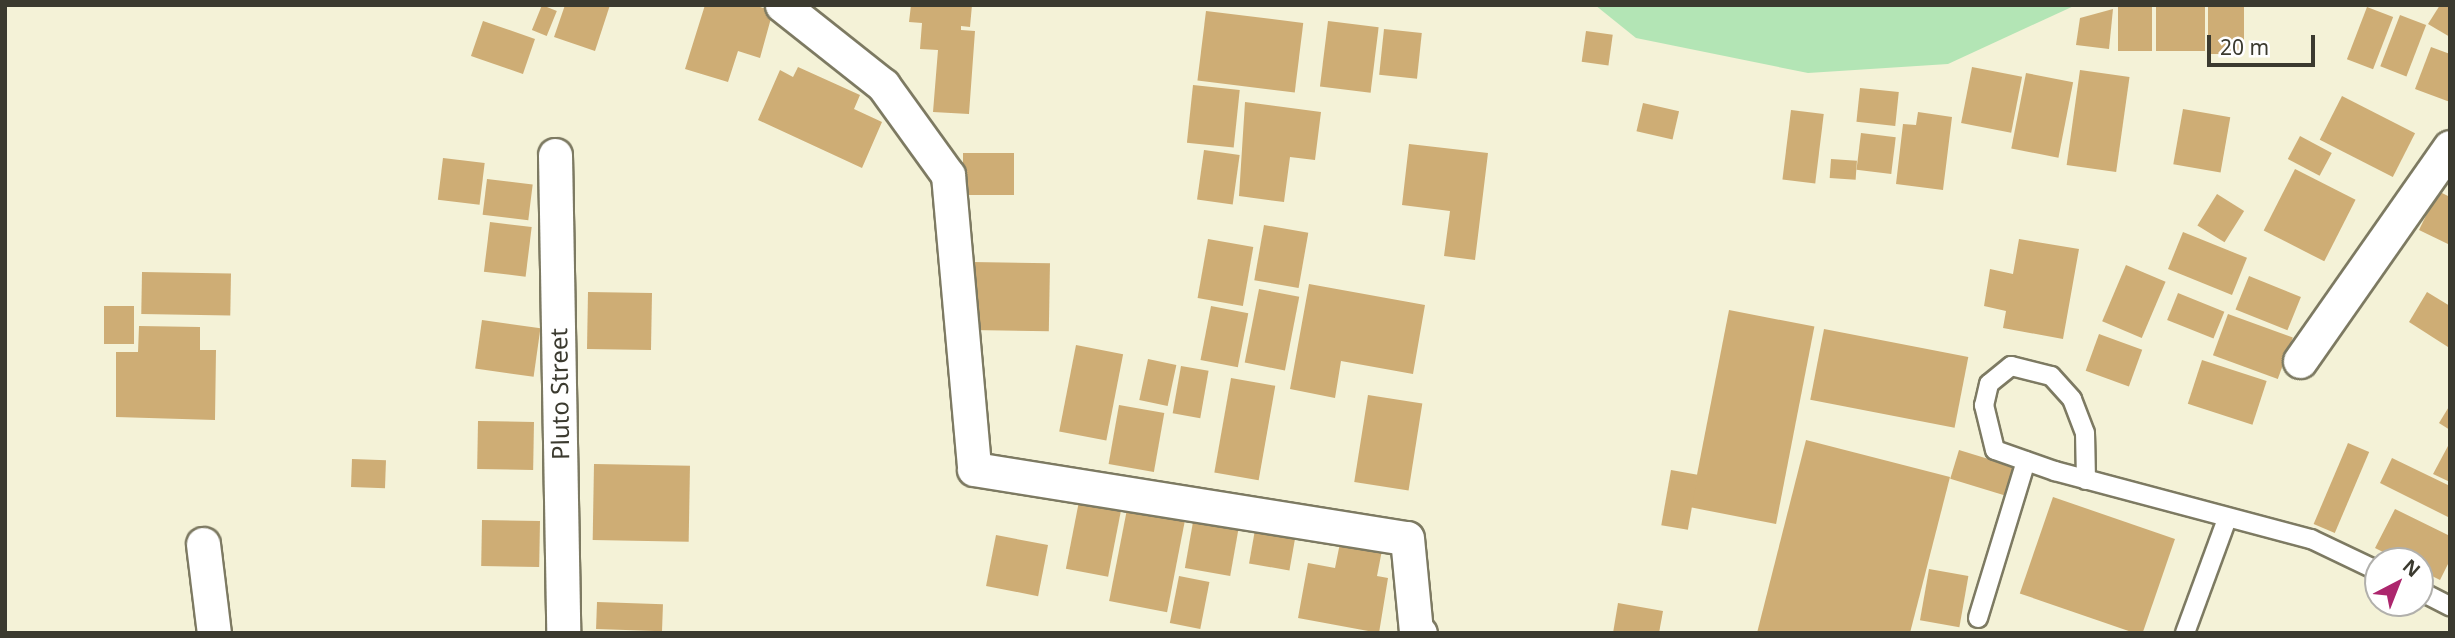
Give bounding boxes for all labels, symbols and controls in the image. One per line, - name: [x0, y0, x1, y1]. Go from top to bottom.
- scale bar: [2210, 21, 2318, 65]
- text: 20 m: [2220, 33, 2269, 61]
- street label: Pluto Street: [543, 328, 575, 460]
- north arrow: [2364, 547, 2434, 617]
- text: N: [2397, 553, 2426, 583]

